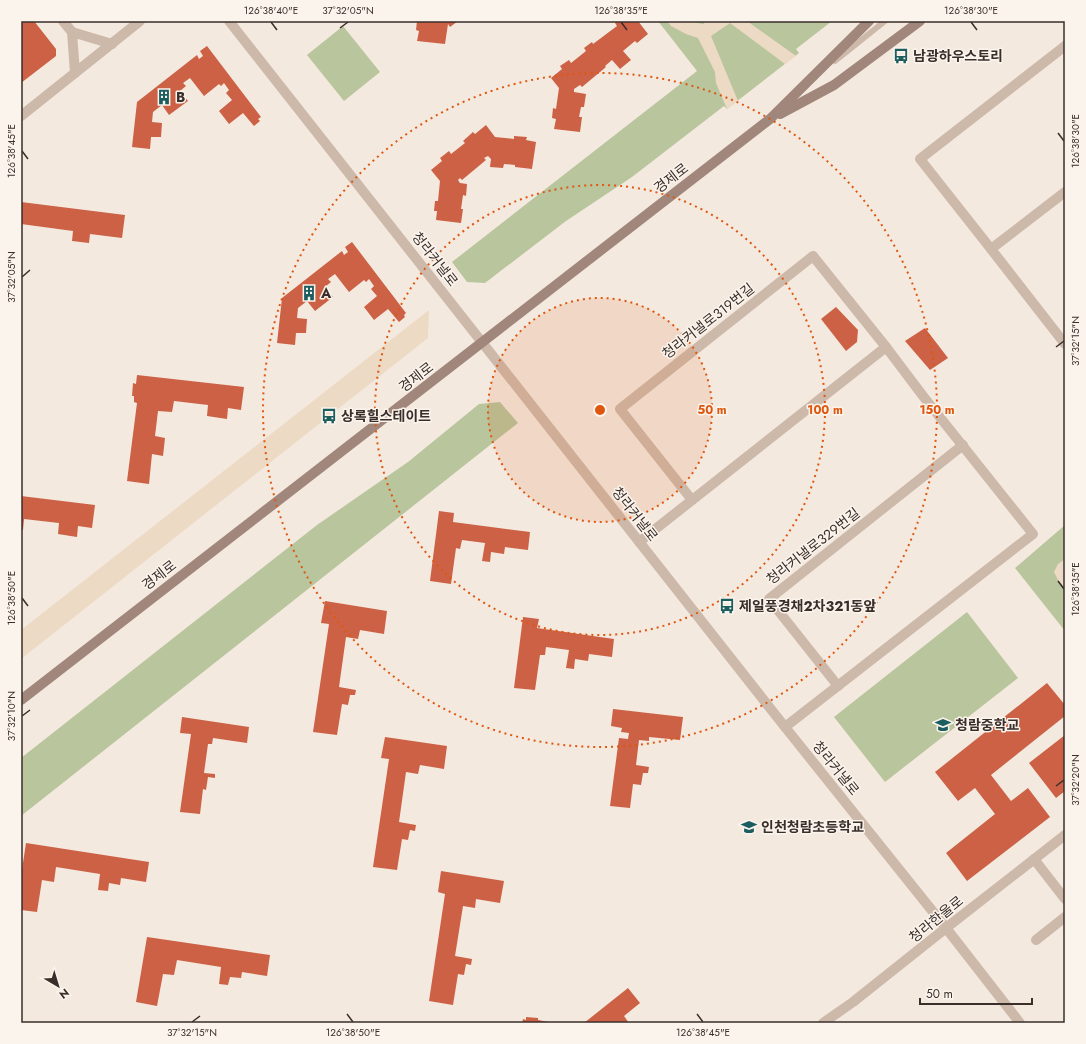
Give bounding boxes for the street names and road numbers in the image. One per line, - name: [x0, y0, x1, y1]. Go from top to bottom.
- street label: 경제로: [650, 158, 692, 198]
- street label: 청라커낼로: [407, 227, 463, 291]
- street label: 청라커낼로319번길: [658, 279, 758, 363]
- street label: 경제로: [395, 357, 437, 397]
- street label: 청라커낼로: [607, 482, 663, 546]
- street label: 청라커낼로329번길: [762, 503, 864, 589]
- street label: 경제로: [138, 555, 180, 595]
- street label: 청라커낼로: [808, 737, 864, 799]
- street label: 청라한울로: [905, 891, 967, 947]

